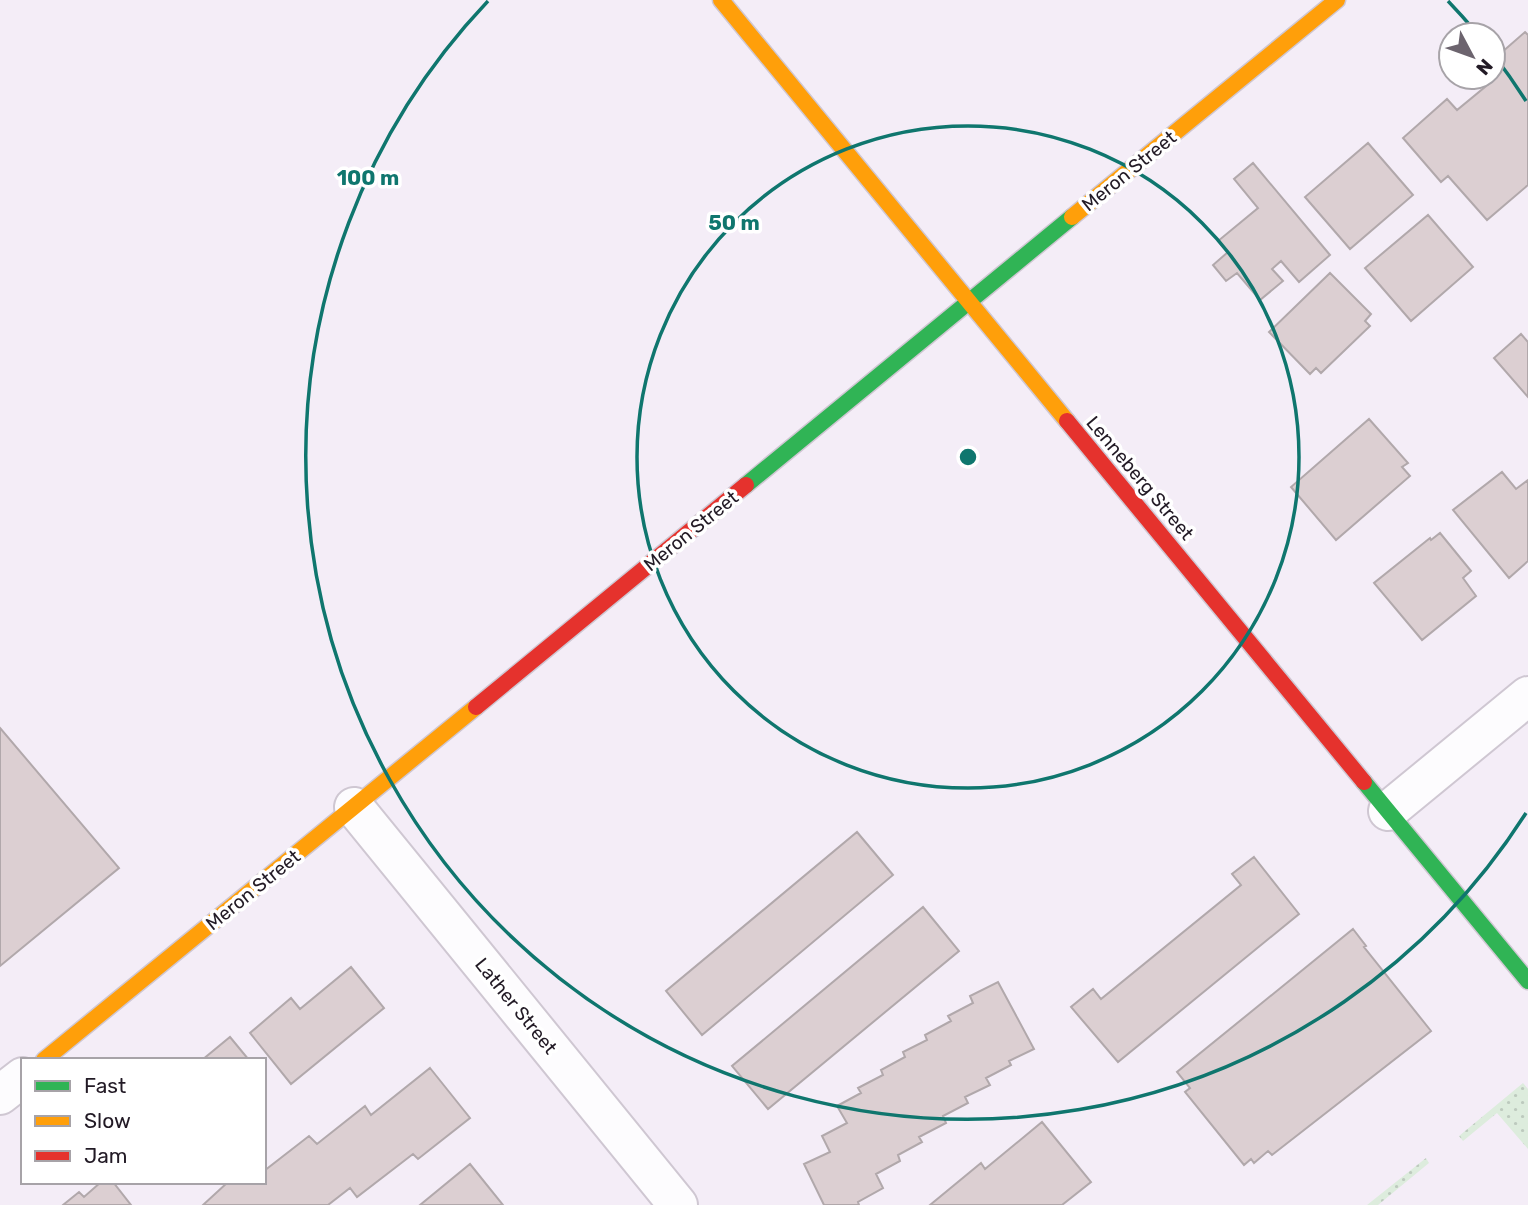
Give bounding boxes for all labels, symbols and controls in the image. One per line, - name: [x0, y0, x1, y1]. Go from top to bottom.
- north arrow: [1437, 21, 1507, 91]
- text: N: [1471, 54, 1498, 80]
- street label: Meron Street: [1077, 126, 1181, 216]
- text: 100 m: [337, 165, 399, 190]
- text: 50 m: [708, 210, 760, 235]
- street label: Lenneberg Street: [1081, 411, 1199, 545]
- centre of rings: [956, 445, 980, 469]
- street label: Meron Street: [639, 486, 743, 576]
- street label: Meron Street: [201, 845, 305, 935]
- street label: Lather Street: [470, 953, 562, 1059]
- legend: [21, 1058, 266, 1184]
- text: Fast: [84, 1073, 126, 1098]
- text: Slow: [84, 1108, 131, 1133]
- text: Jam: [84, 1143, 128, 1168]

